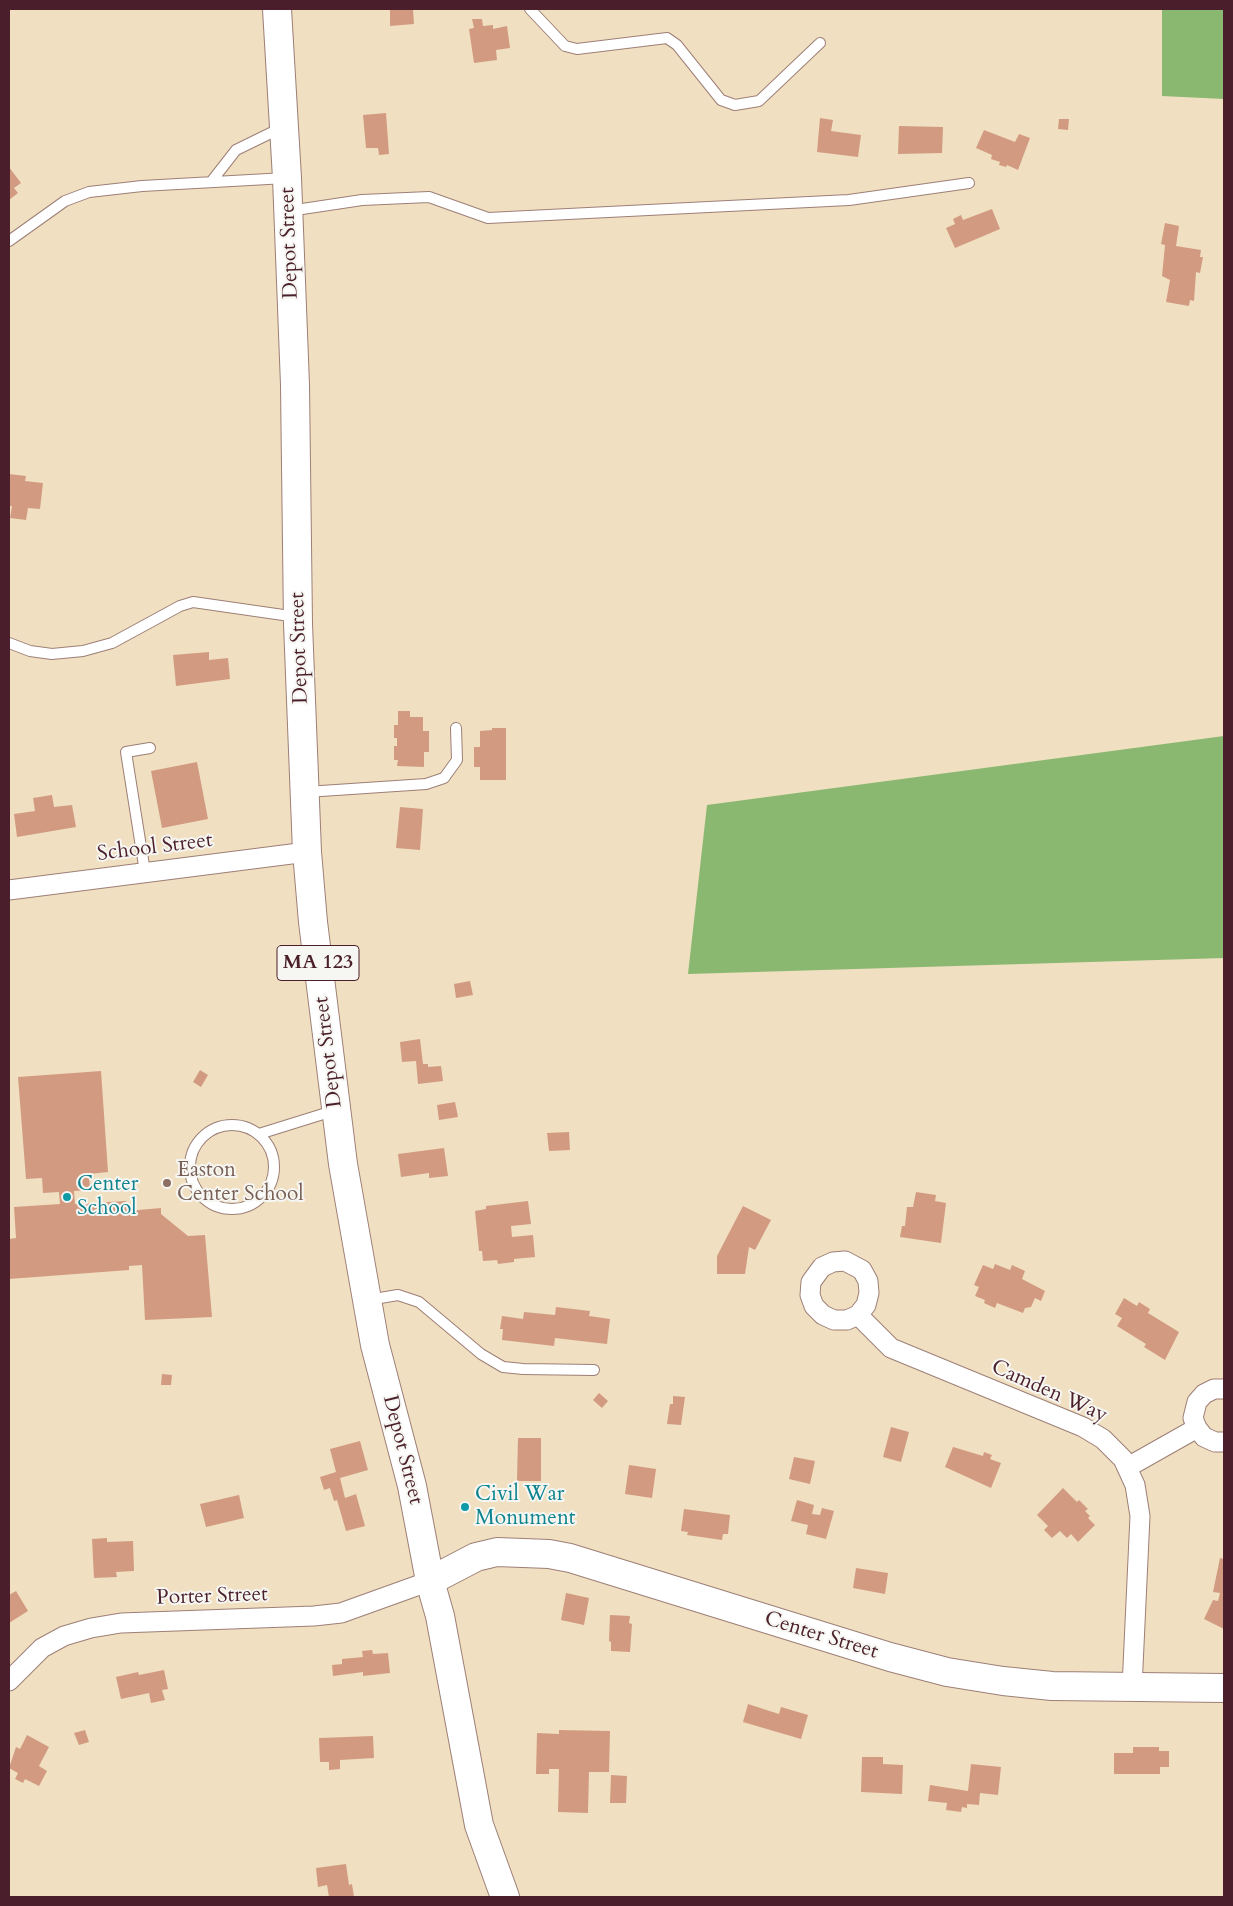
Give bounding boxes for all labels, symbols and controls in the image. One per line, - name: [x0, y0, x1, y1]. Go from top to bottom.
- street label: Depot Street: [275, 187, 305, 299]
- street label: Depot Street: [285, 592, 315, 704]
- street label: School Street: [96, 828, 214, 868]
- road number: MA 123: [277, 946, 359, 980]
- street label: Depot Street: [310, 995, 348, 1109]
- place label: Easton Center School: [177, 1158, 304, 1208]
- place label: Center School: [77, 1172, 138, 1222]
- marker: Easton Center School: [161, 1177, 173, 1189]
- marker: Center School: [61, 1191, 73, 1203]
- street label: Camden Way: [987, 1355, 1111, 1429]
- street label: Depot Street: [376, 1393, 428, 1507]
- place label: Civil War Monument: [475, 1482, 575, 1532]
- marker: Civil War Monument: [459, 1501, 471, 1513]
- street label: Porter Street: [156, 1582, 268, 1612]
- street label: Center Street: [761, 1607, 881, 1665]

